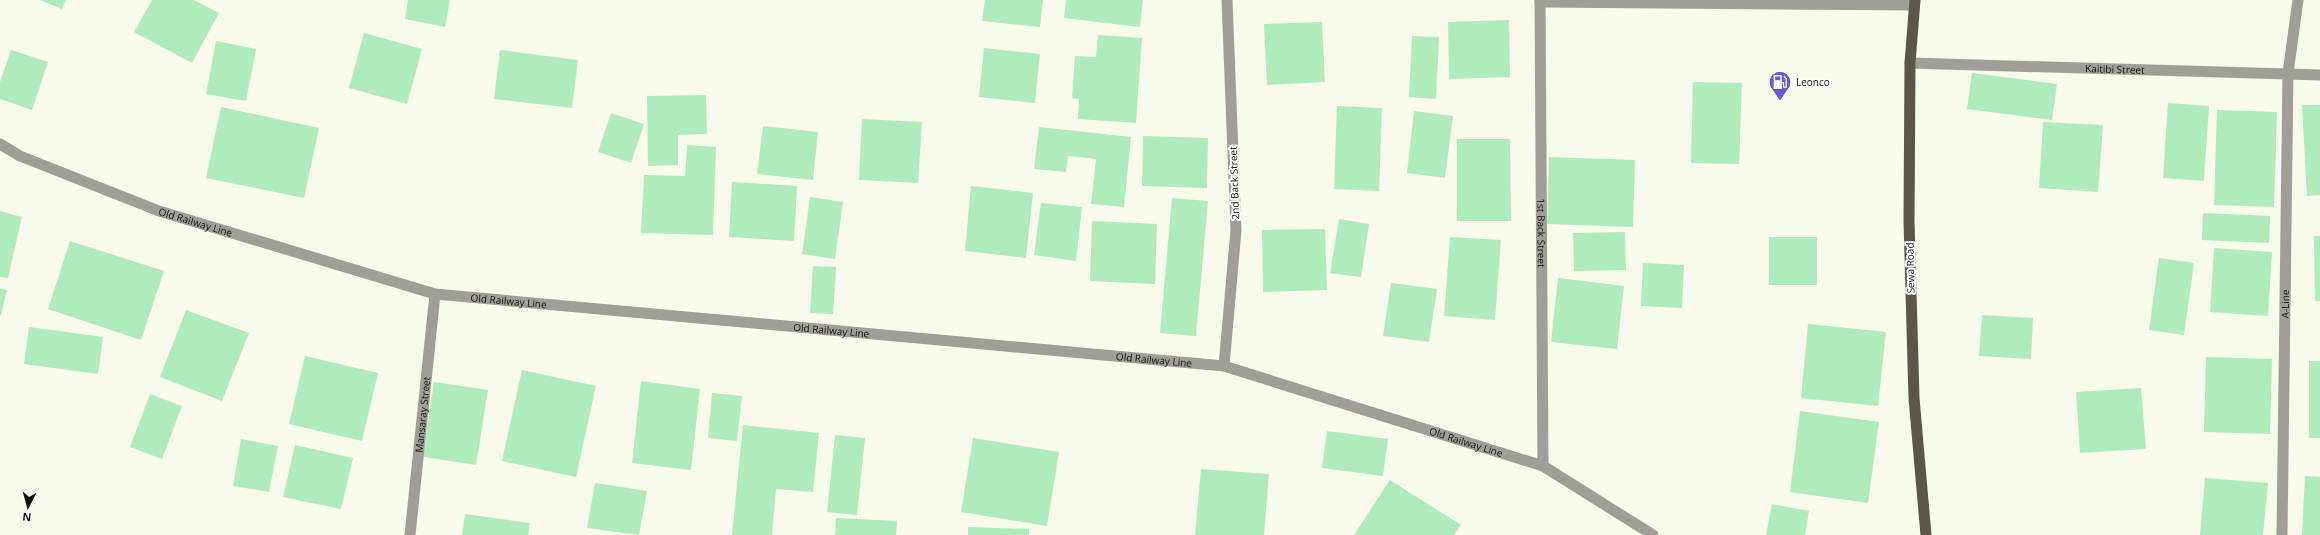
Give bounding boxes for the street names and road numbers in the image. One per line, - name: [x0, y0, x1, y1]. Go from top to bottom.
- street label: Kaitibi Street: [2085, 61, 2145, 77]
- street label: 2nd Back Street: [1226, 146, 1242, 220]
- street label: 1st Back Street: [1534, 198, 1549, 268]
- street label: Old Railway Line: [157, 204, 234, 240]
- street label: Sewa Road: [1903, 242, 1917, 294]
- street label: A-Line: [2278, 289, 2292, 319]
- street label: Old Railway Line: [470, 290, 548, 311]
- street label: Old Railway Line: [793, 320, 870, 341]
- street label: Old Railway Line: [1115, 349, 1193, 370]
- street label: Mansaray Street: [412, 376, 433, 453]
- street label: Old Railway Line: [1428, 424, 1505, 460]

